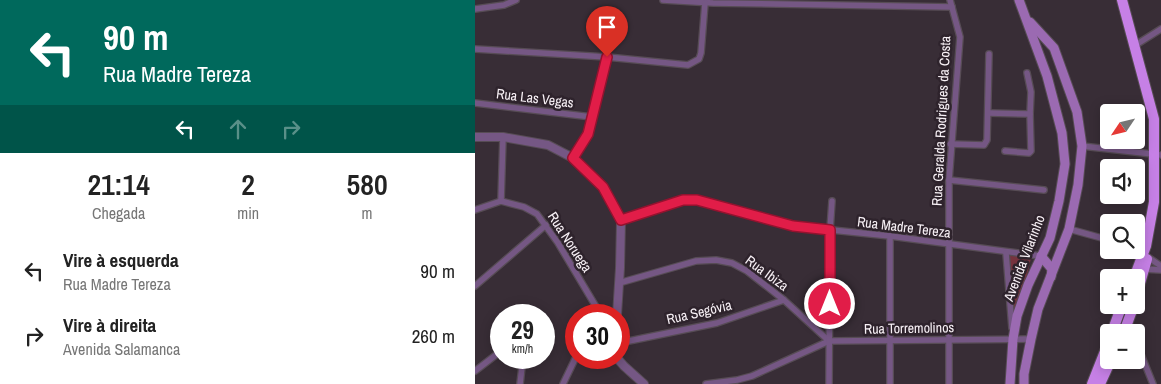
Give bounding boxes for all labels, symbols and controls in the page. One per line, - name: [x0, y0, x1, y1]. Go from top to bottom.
- pin: [586, 6, 628, 57]
- icon: arrive: [593, 13, 621, 41]
- text: 90 m: [103, 14, 168, 61]
- icon: left: [20, 20, 85, 85]
- street label: Rua Geralda Rodrigues da Costa: [928, 35, 954, 207]
- text: Rua Madre Tereza: [103, 59, 251, 89]
- street label: Rua Las Vegas: [495, 84, 575, 112]
- north arrow: [1100, 104, 1145, 149]
- map controls: [1100, 104, 1145, 369]
- icon: left: [171, 115, 199, 143]
- icon: ahead: [224, 115, 252, 143]
- icon: right: [277, 115, 305, 143]
- button: sound: [1100, 159, 1145, 204]
- text: 21:14: [87, 164, 150, 204]
- text: 2: [241, 164, 255, 204]
- text: 580: [347, 164, 388, 204]
- text: Chegada: [92, 202, 145, 224]
- text: min: [237, 202, 259, 224]
- text: m: [362, 202, 373, 224]
- street label: Rua Noruega: [544, 208, 596, 276]
- street label: Rua Madre Tereza: [856, 212, 952, 242]
- street label: Avenida Vilarinho: [999, 212, 1049, 305]
- button: search: [1100, 214, 1145, 259]
- text: Vire à esquerda: [63, 247, 179, 273]
- street label: Rua Ibiza: [742, 251, 793, 295]
- icon: left: [20, 257, 48, 285]
- text: 90 m: [420, 258, 455, 284]
- button: +: [1100, 269, 1145, 314]
- text: Rua Madre Tereza: [63, 273, 171, 295]
- position arrow: [803, 277, 855, 329]
- street label: Rua Segóvia: [665, 296, 734, 328]
- speed limit sign: 30: [565, 304, 630, 369]
- text: Vire à direita: [63, 312, 156, 338]
- text: 29: [511, 313, 534, 347]
- street label: Rua Torremolinos: [864, 318, 955, 338]
- icon: right: [20, 322, 48, 350]
- text: 260 m: [412, 323, 455, 349]
- button: −: [1100, 324, 1145, 369]
- text: Avenida Salamanca: [63, 338, 180, 360]
- text: km/h: [512, 341, 533, 357]

